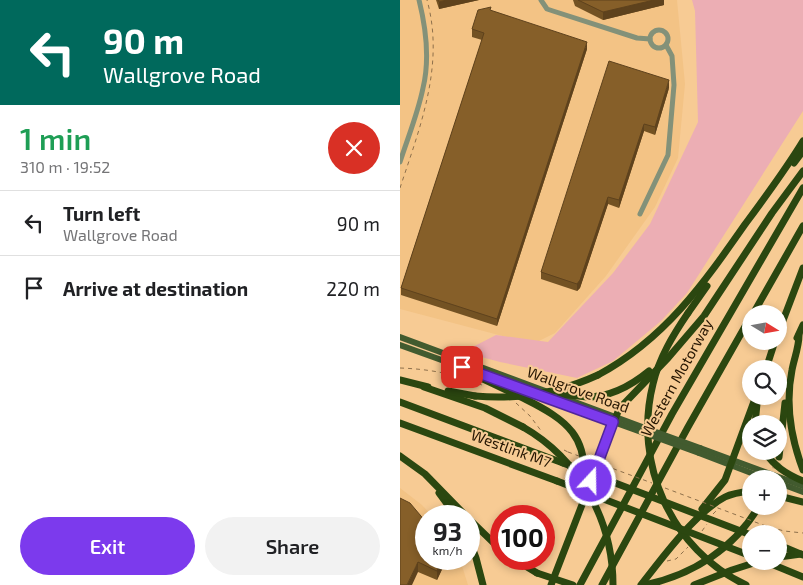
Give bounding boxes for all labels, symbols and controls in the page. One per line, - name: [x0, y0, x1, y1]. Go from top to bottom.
- text: 90 m: [103, 19, 184, 61]
- icon: left: [20, 20, 85, 85]
- text: Wallgrove Road: [103, 61, 261, 87]
- text: 1 min: [20, 120, 91, 156]
- button: close: [328, 122, 380, 174]
- text: 310 m · 19:52: [20, 157, 110, 176]
- text: Turn left: [63, 202, 140, 225]
- icon: left: [20, 209, 48, 237]
- text: 90 m: [337, 212, 380, 235]
- text: Wallgrove Road: [63, 225, 178, 244]
- icon: arrive: [20, 274, 48, 302]
- text: Arrive at destination: [63, 277, 248, 300]
- text: 220 m: [326, 277, 380, 300]
- north arrow: [742, 305, 788, 350]
- map controls: [742, 305, 787, 570]
- street label: Western Motorway: [636, 315, 716, 440]
- pin: [441, 346, 483, 388]
- icon: arrive: [448, 353, 476, 381]
- button: search: [742, 360, 787, 405]
- street label: Wallgrove Road: [525, 362, 632, 416]
- button: layers: [742, 415, 787, 460]
- street label: Westlink M7: [469, 425, 554, 471]
- position arrow: [564, 454, 616, 506]
- button: +: [742, 470, 787, 515]
- speed limit sign: 100: [490, 505, 555, 570]
- text: 93: [433, 516, 462, 546]
- button: Exit: [20, 517, 195, 575]
- button: Share: [205, 517, 380, 575]
- button: −: [742, 525, 787, 570]
- text: km/h: [433, 543, 462, 557]

